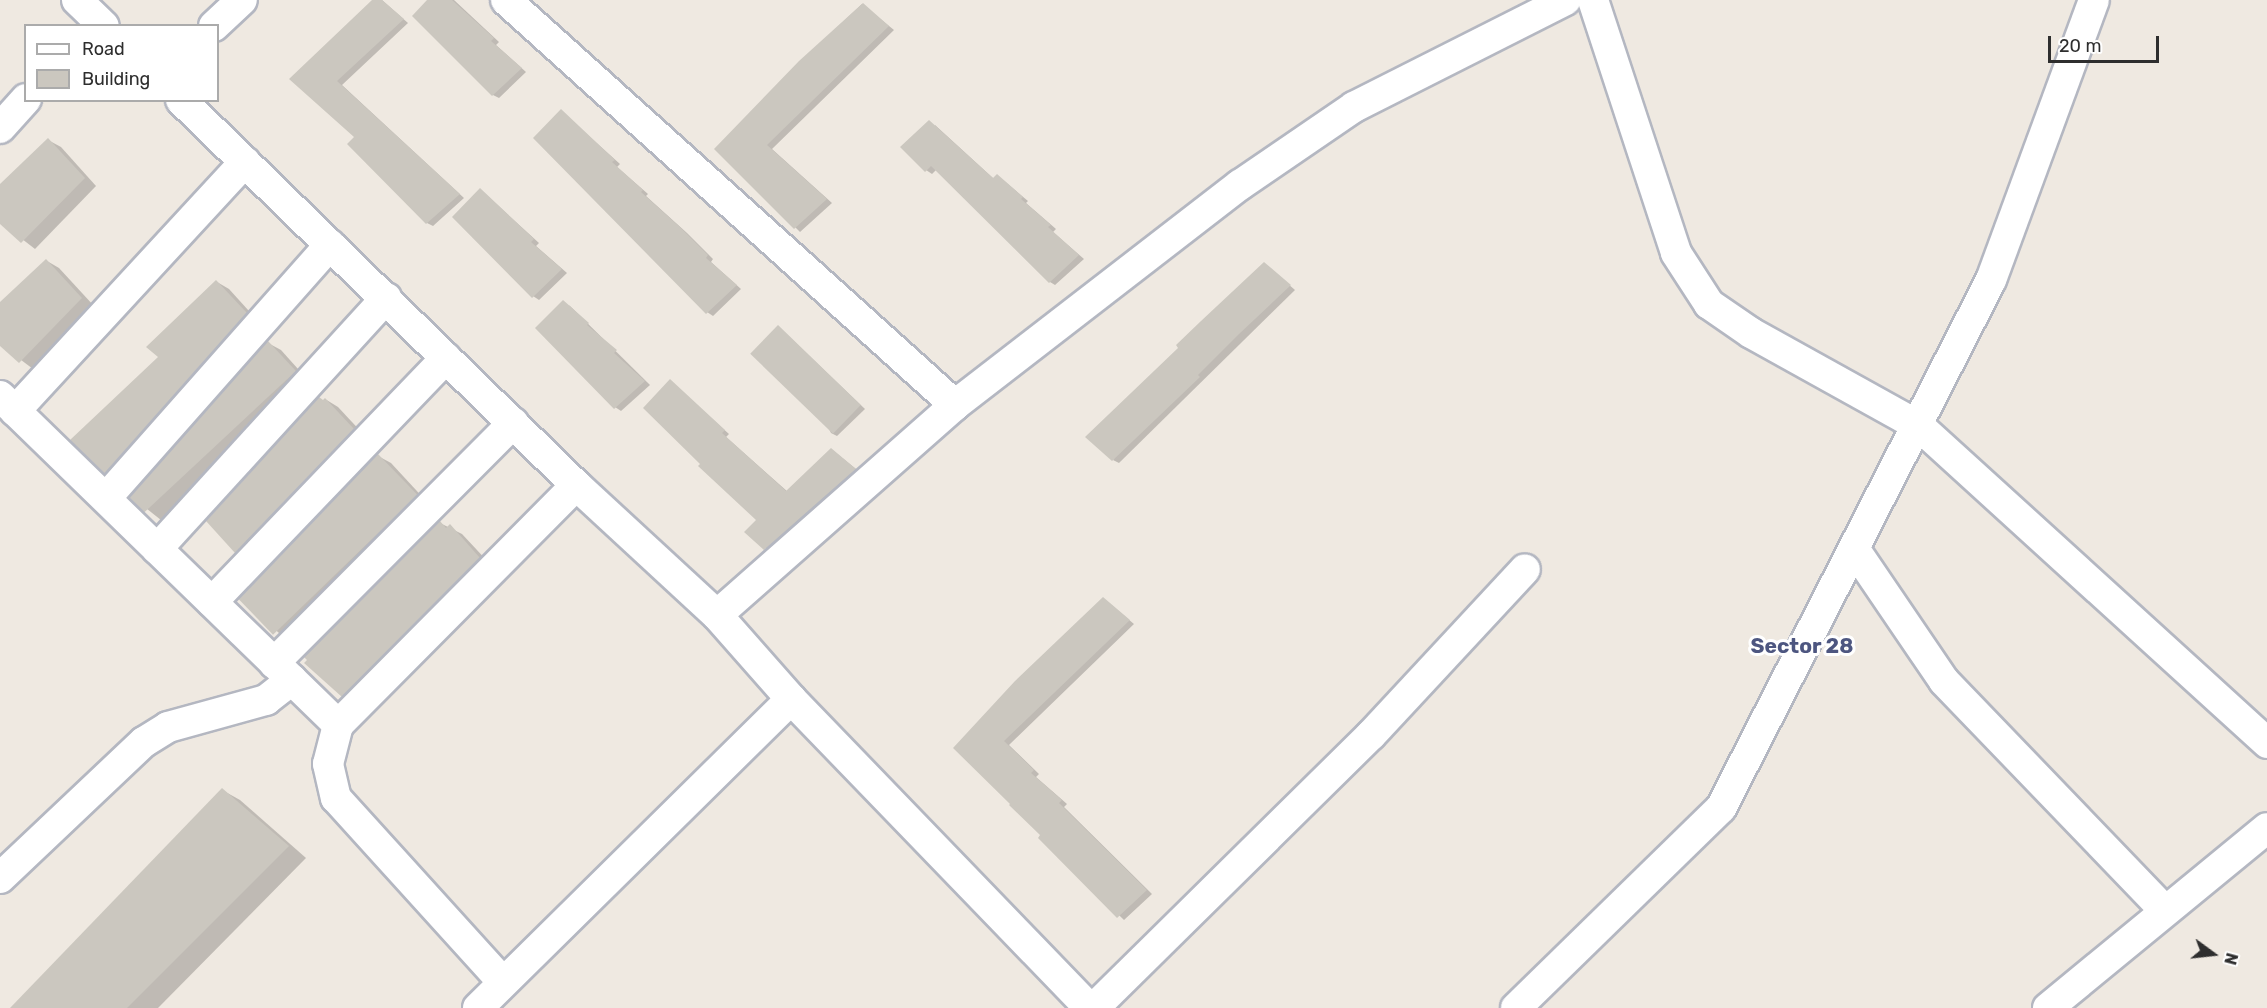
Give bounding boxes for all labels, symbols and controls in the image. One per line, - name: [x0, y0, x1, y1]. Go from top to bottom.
- legend: [24, 24, 219, 102]
- scale bar: [2051, 24, 2162, 62]
- text: 20 m: [2059, 35, 2101, 57]
- text: Road: [82, 38, 125, 60]
- text: Building: [82, 68, 150, 90]
- district label: Sector 28: [1750, 633, 1854, 659]
- north arrow: [2183, 924, 2243, 984]
- text: N: [2220, 951, 2242, 967]

